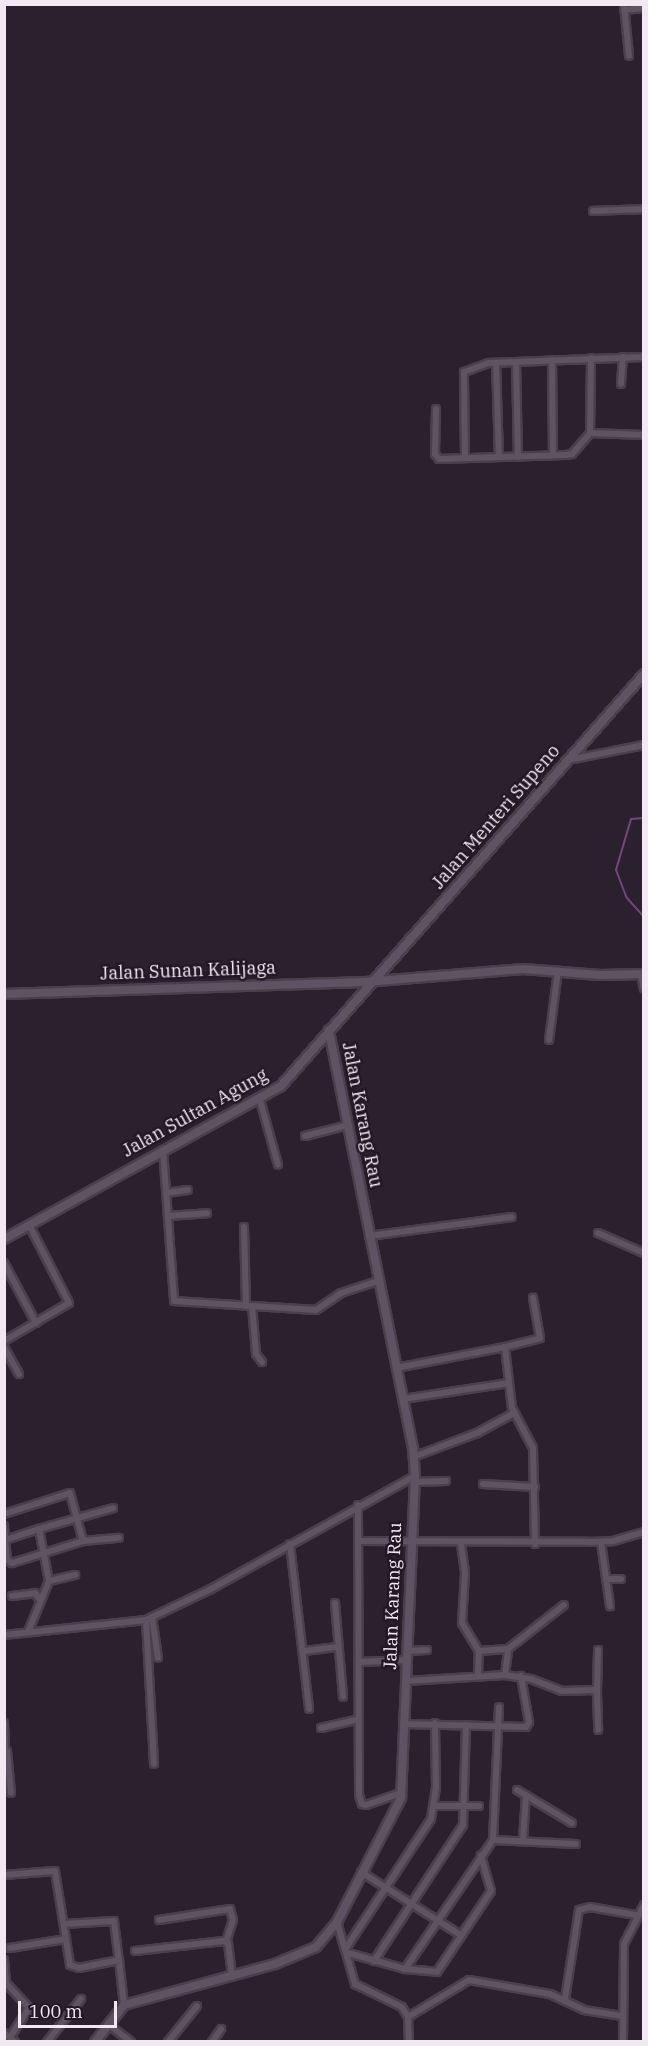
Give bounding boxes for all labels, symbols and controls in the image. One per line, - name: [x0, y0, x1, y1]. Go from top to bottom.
- street label: Jalan Menteri Supeno: [428, 741, 564, 893]
- street label: Jalan Sunan Kalijaga: [100, 957, 276, 985]
- street label: Jalan Karang Rau: [337, 1041, 387, 1189]
- street label: Jalan Sultan Agung: [119, 1064, 271, 1162]
- street label: Jalan Karang Rau: [380, 1522, 406, 1670]
- scale bar: [21, 1989, 120, 2027]
- text: 100 m: [29, 2000, 83, 2023]

